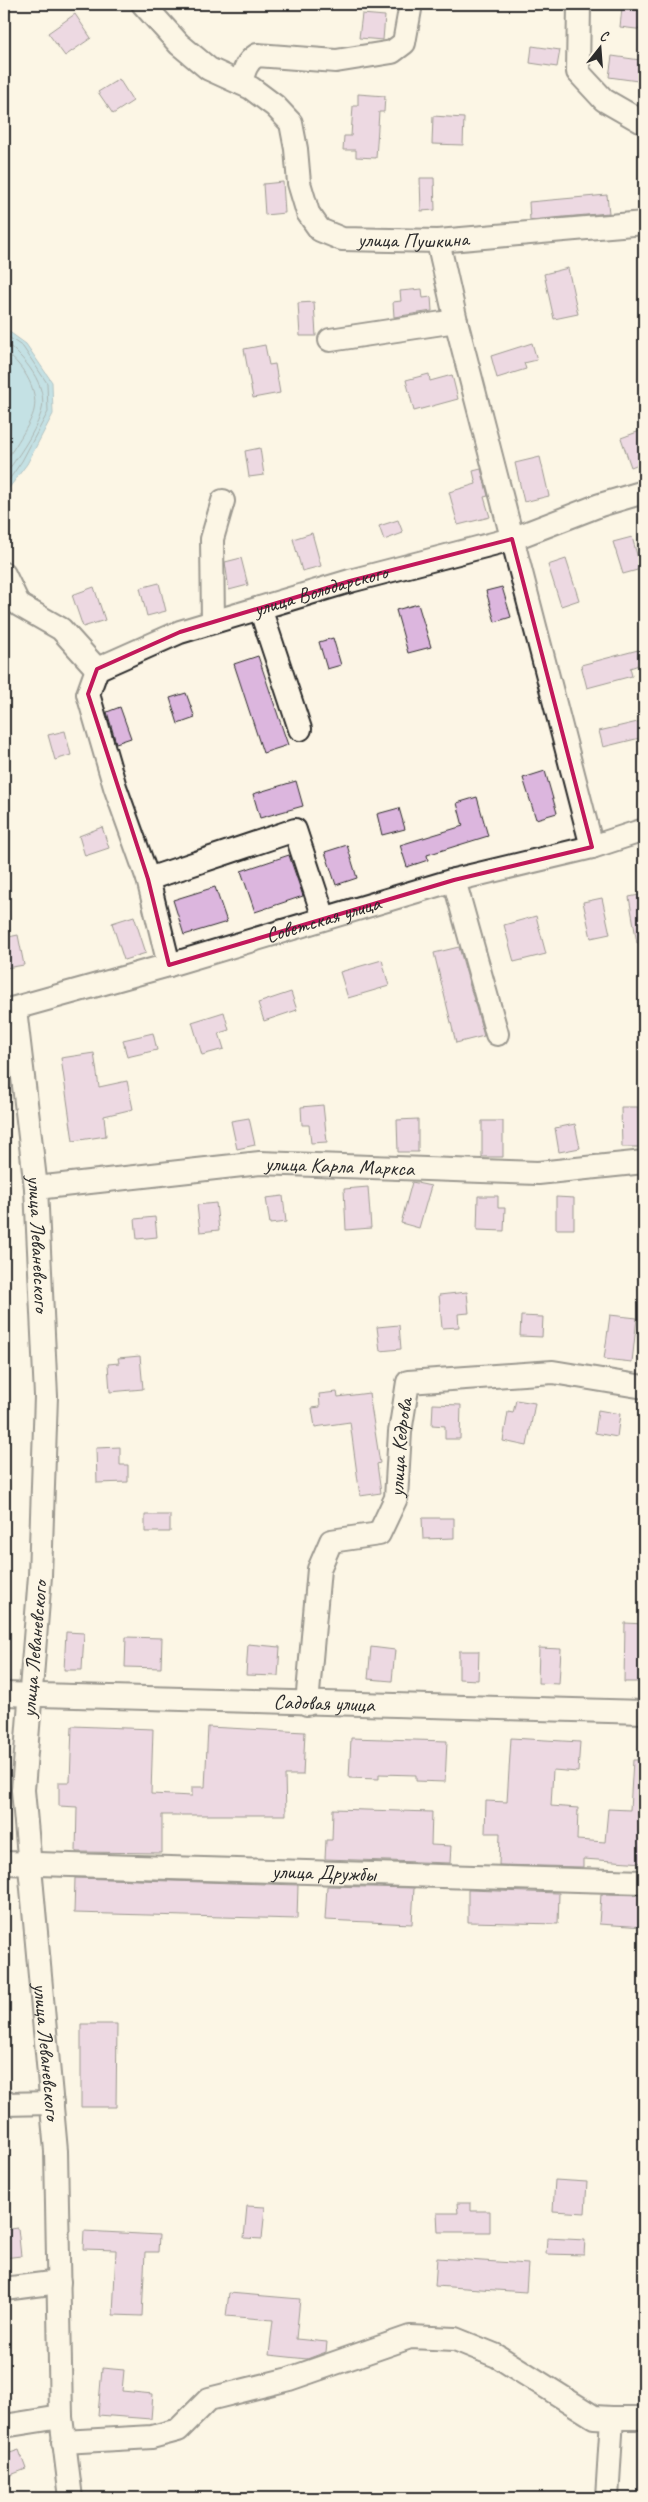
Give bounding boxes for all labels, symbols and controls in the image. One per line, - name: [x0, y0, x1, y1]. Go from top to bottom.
- north arrow: [576, 22, 626, 72]
- text: С: [598, 27, 611, 46]
- street label: улица Пушкина: [355, 225, 472, 254]
- street label: улица Володарского: [248, 558, 393, 623]
- street label: Советская улица: [262, 889, 385, 948]
- street label: улица Карла Маркса: [263, 1150, 416, 1182]
- street label: улица Леваневского: [21, 1172, 55, 1315]
- street label: улица Кедрова: [383, 1394, 419, 1500]
- street label: улица Леваневского: [15, 1577, 53, 1720]
- street label: Садовая улица: [273, 1689, 376, 1717]
- street label: улица Дружбы: [270, 1858, 378, 1887]
- street label: улица Леваневского: [28, 1980, 66, 2124]

